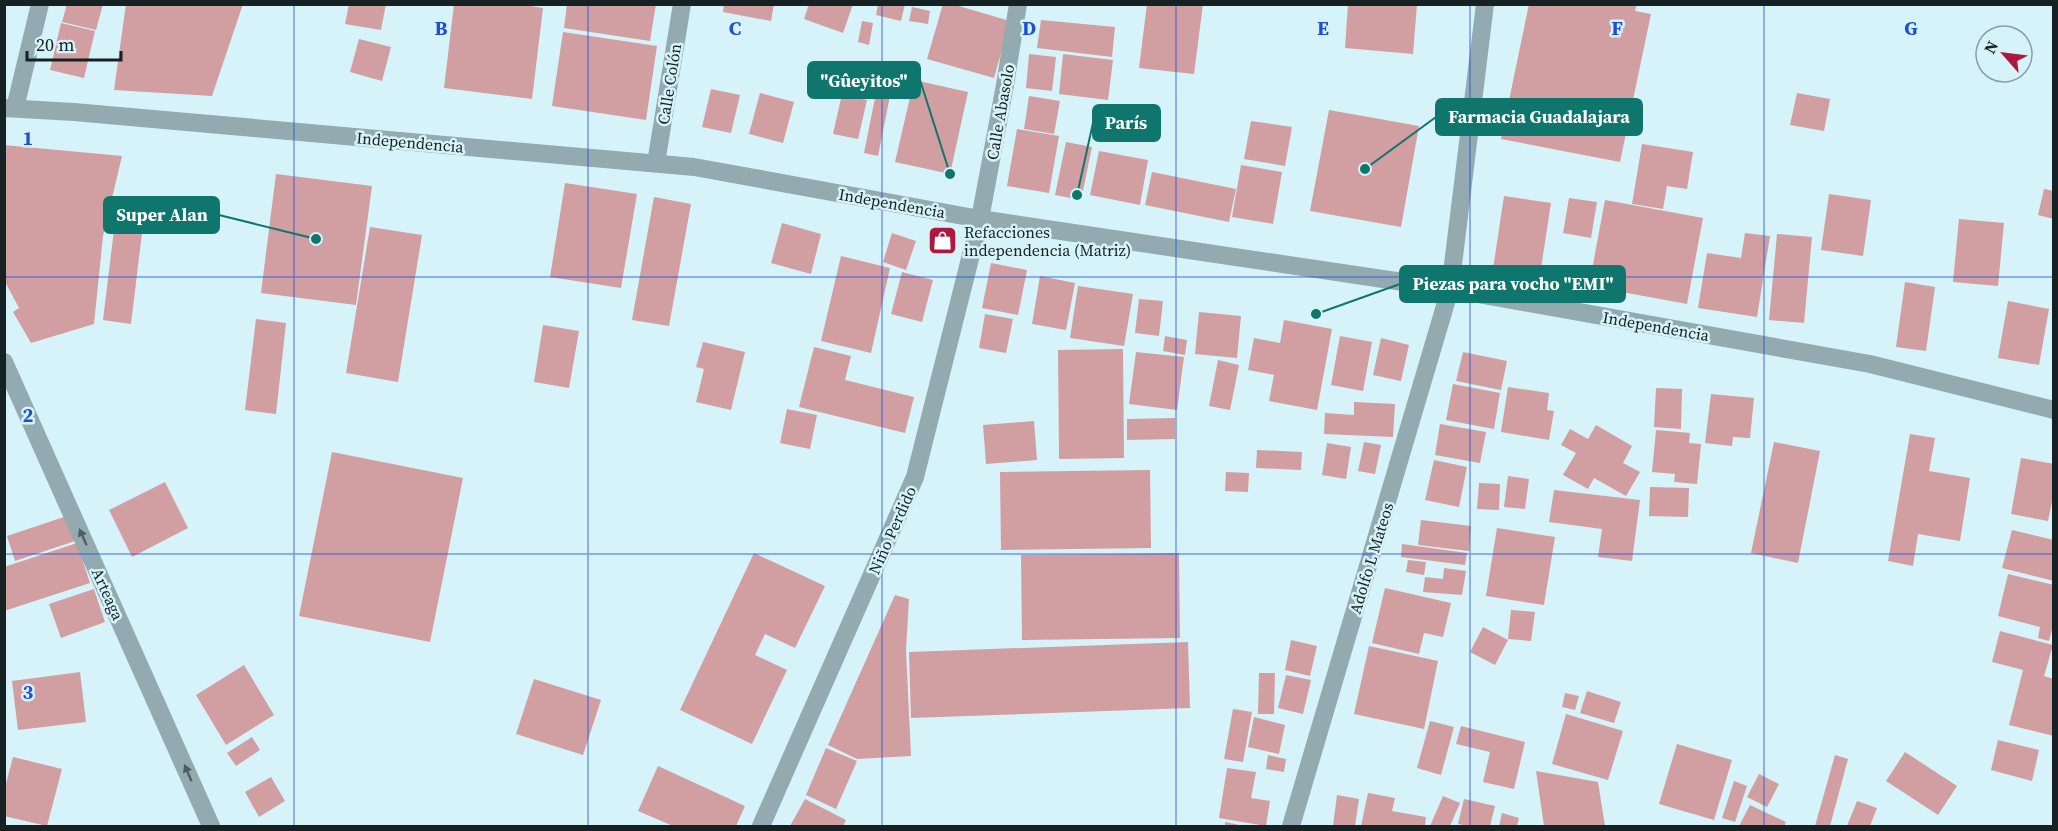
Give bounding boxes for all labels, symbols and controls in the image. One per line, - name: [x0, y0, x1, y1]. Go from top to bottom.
- text: B: [434, 14, 448, 42]
- text: C: [729, 14, 741, 42]
- text: D: [1022, 14, 1036, 42]
- text: E: [1317, 14, 1329, 42]
- text: F: [1611, 14, 1623, 42]
- text: G: [1904, 14, 1918, 42]
- scale bar: [27, 24, 122, 62]
- north arrow: [1974, 24, 2034, 84]
- text: 20 m: [36, 32, 74, 57]
- text: N: [1978, 36, 2003, 57]
- street label: Calle Colón: [652, 42, 686, 126]
- callout: "Gûeyitos": [808, 62, 920, 98]
- street label: Calle Abasolo: [981, 62, 1019, 162]
- text: "Gûeyitos": [820, 68, 908, 93]
- callout: Farmacia Guadalajara: [1436, 99, 1642, 135]
- text: Farmacia Guadalajara: [1448, 104, 1630, 129]
- callout: París: [1093, 105, 1160, 141]
- text: París: [1105, 110, 1147, 135]
- text: 1: [23, 124, 33, 152]
- street label: Independencia: [355, 126, 465, 158]
- street label: Independencia: [837, 183, 948, 223]
- callout: Super Alan: [104, 197, 219, 233]
- text: Super Alan: [116, 202, 208, 227]
- place label: Refacciones independencia (Matriz): [964, 221, 1131, 261]
- shop icon: Refacciones independencia (Matriz): [927, 225, 959, 257]
- callout: Piezas para vocho "EMI": [1400, 266, 1625, 302]
- text: Piezas para vocho "EMI": [1413, 271, 1613, 296]
- street label: Independencia: [1601, 306, 1712, 346]
- text: 2: [23, 401, 34, 429]
- street label: Niño Perdido: [863, 482, 921, 578]
- street label: Adolfo L Mateos: [1344, 500, 1398, 616]
- one-way arrow: [78, 528, 88, 546]
- street label: Arteaga: [87, 564, 130, 624]
- text: 3: [23, 678, 34, 706]
- one-way arrow: [183, 763, 193, 781]

